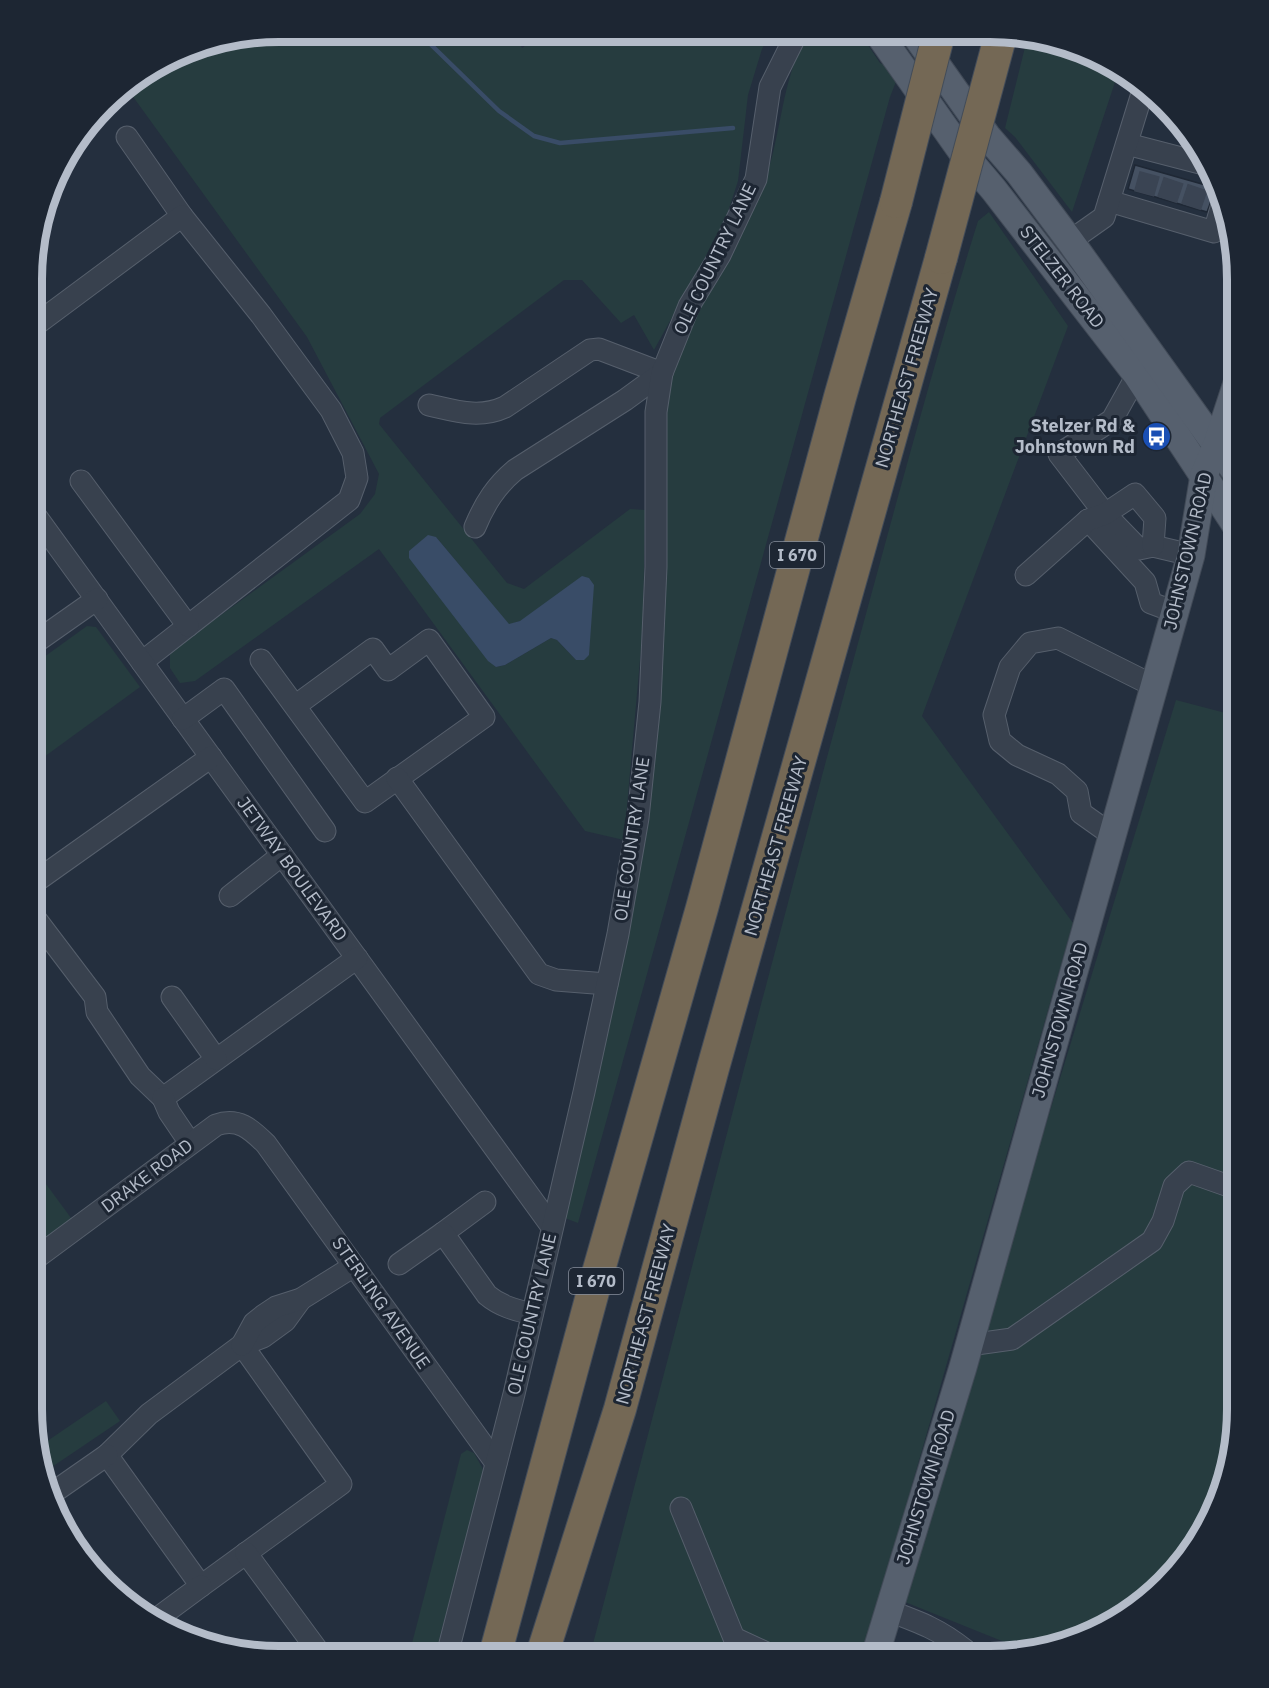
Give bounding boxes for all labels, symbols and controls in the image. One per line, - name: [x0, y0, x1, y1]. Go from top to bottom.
- street label: OLE COUNTRY LANE: [668, 179, 761, 338]
- street label: STELZER ROAD: [1015, 221, 1110, 333]
- street label: NORTHEAST FREEWAY: [870, 285, 943, 470]
- place label: Stelzer Rd & Johnstown Rd: [1015, 414, 1135, 458]
- bus stop icon: Stelzer Rd & Johnstown Rd: [1140, 420, 1172, 452]
- street label: JOHNSTOWN ROAD: [1158, 470, 1217, 632]
- road number: I 670: [770, 542, 824, 568]
- street label: NORTHEAST FREEWAY: [739, 753, 812, 938]
- street label: OLE COUNTRY LANE: [609, 755, 654, 922]
- street label: JETWAY BOULEVARD: [232, 792, 353, 945]
- street label: JOHNSTOWN ROAD: [1026, 939, 1093, 1100]
- street label: DRAKE ROAD: [96, 1134, 197, 1218]
- street label: NORTHEAST FREEWAY: [610, 1221, 681, 1407]
- street label: OLE COUNTRY LANE: [502, 1231, 561, 1397]
- street label: STERLING AVENUE: [327, 1232, 436, 1373]
- road number: I 670: [569, 1268, 623, 1294]
- street label: JOHNSTOWN ROAD: [891, 1407, 960, 1567]

